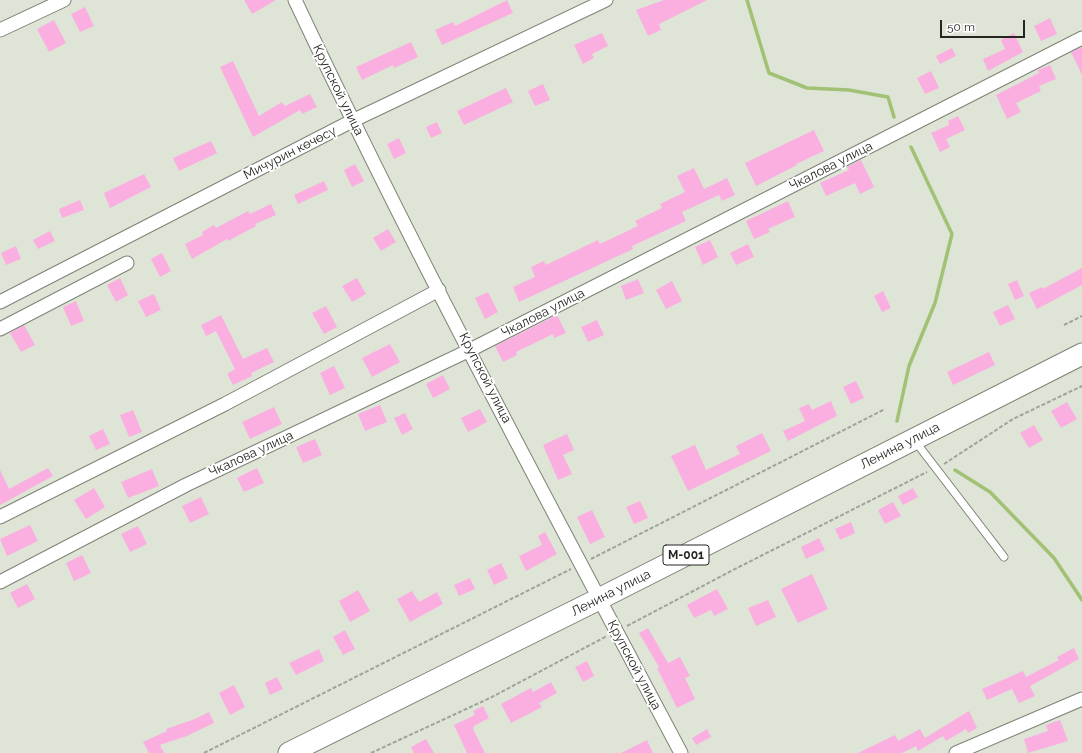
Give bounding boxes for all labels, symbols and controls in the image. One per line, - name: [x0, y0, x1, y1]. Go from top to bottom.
- scale bar: [942, 12, 1027, 38]
- text: 50 m: [947, 20, 975, 34]
- street label: Крупской улица: [309, 42, 367, 138]
- street label: Мичурин көчөсү: [241, 123, 339, 183]
- street label: Чкалова улица: [787, 138, 875, 194]
- street label: Чкалова улица: [499, 285, 587, 341]
- street label: Крупской улица: [455, 330, 515, 426]
- street label: Ленина улица: [858, 419, 942, 473]
- street label: Чкалова улица: [206, 428, 296, 480]
- road number: М-001: [663, 545, 709, 565]
- street label: Ленина улица: [569, 566, 653, 620]
- street label: Крупской улица: [604, 617, 664, 713]

